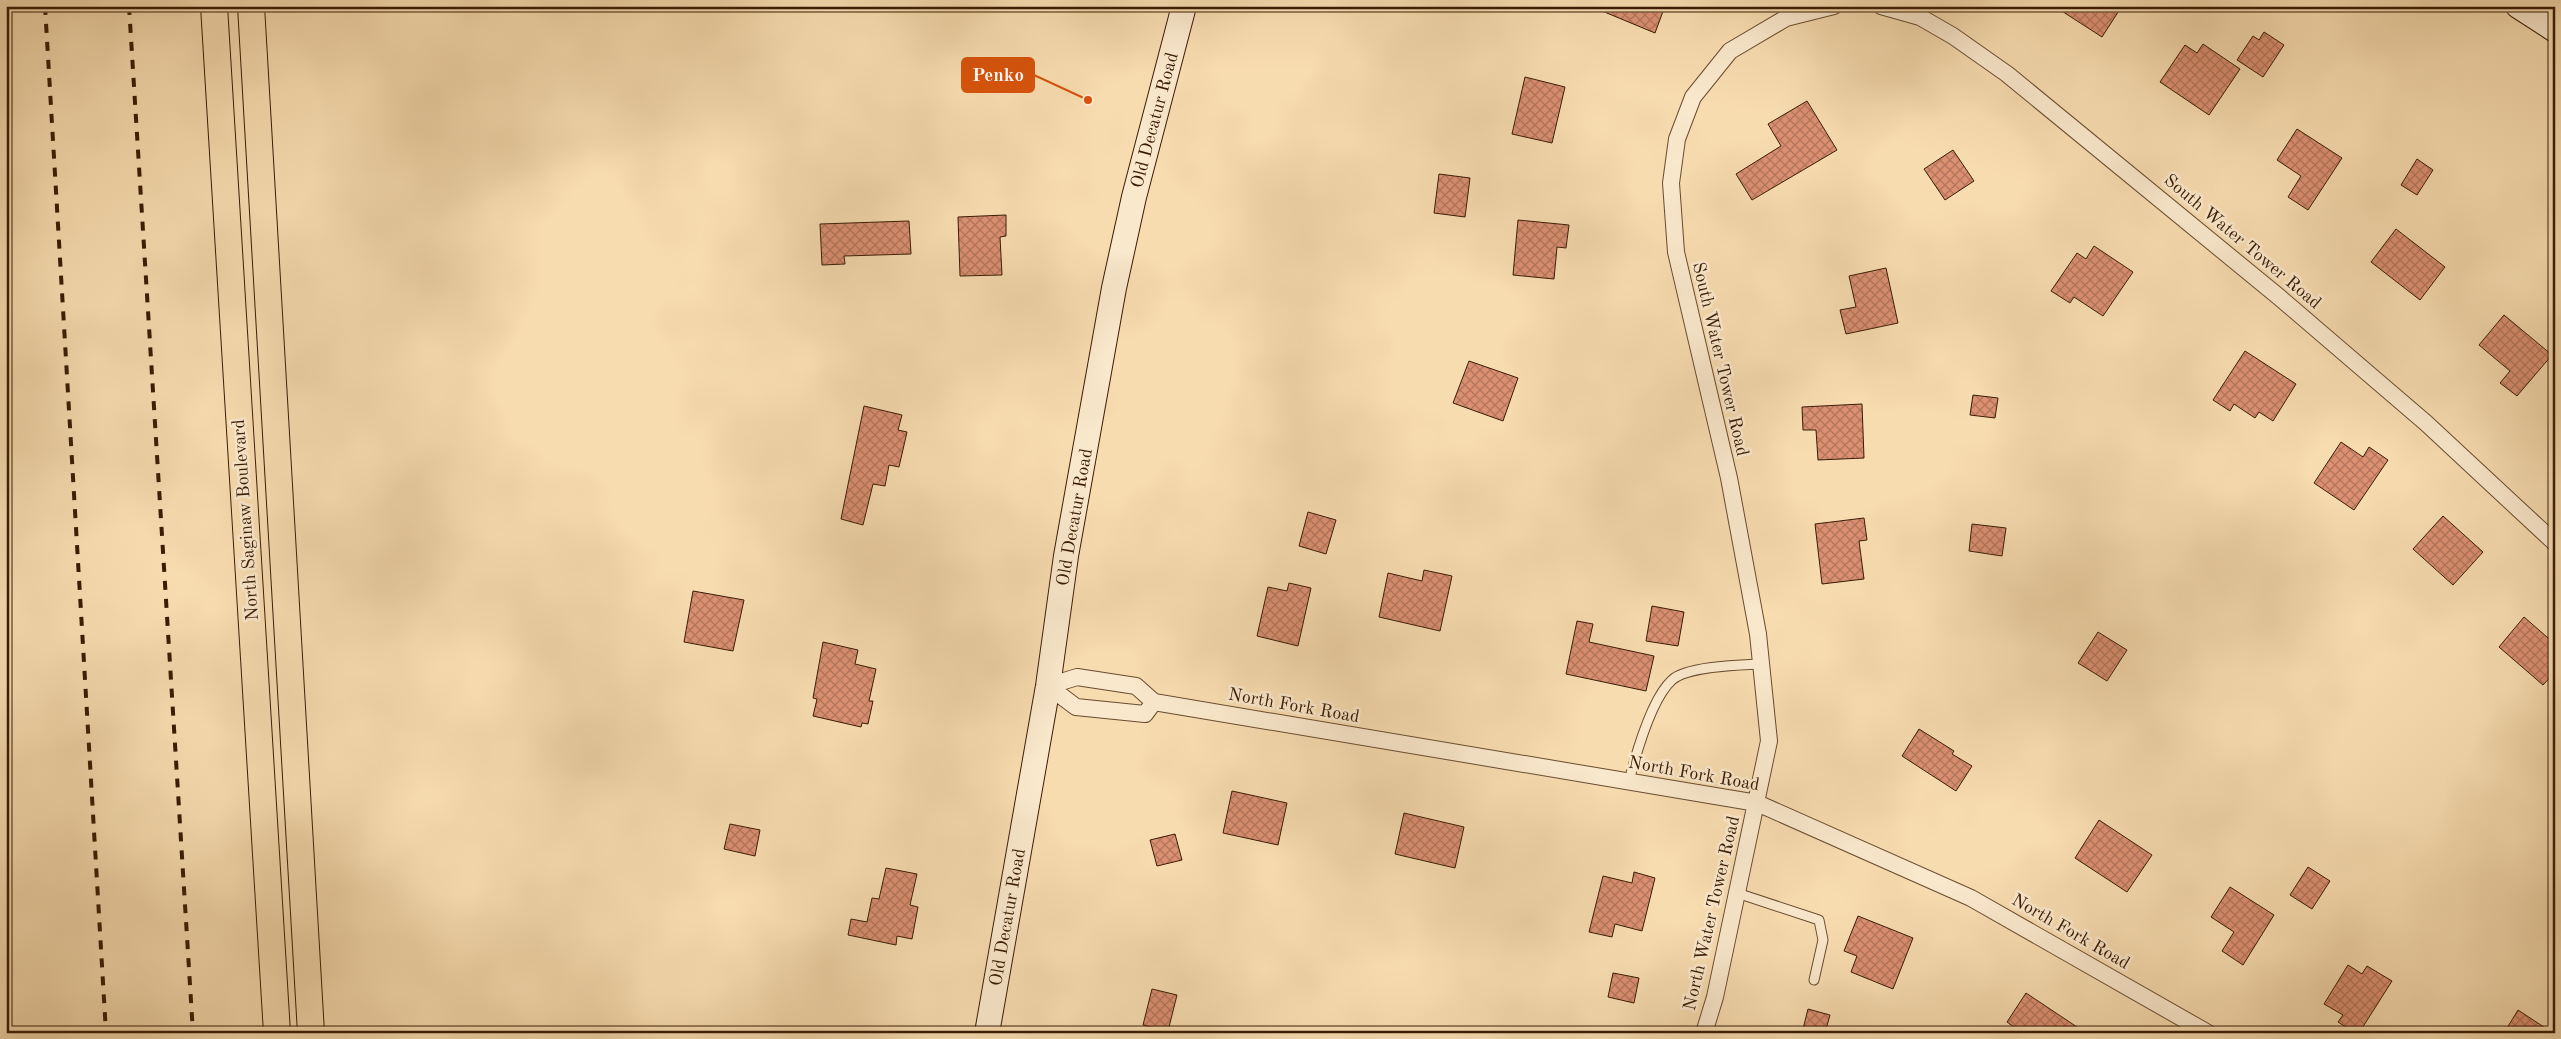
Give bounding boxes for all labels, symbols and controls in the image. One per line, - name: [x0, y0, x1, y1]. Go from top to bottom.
- street label: Old Decatur Road: [1128, 51, 1182, 190]
- callout: Penko: [962, 58, 1034, 92]
- text: Penko: [972, 67, 1024, 86]
- street label: South Water Tower Road: [2160, 171, 2324, 313]
- street label: South Water Tower Road: [1689, 260, 1751, 458]
- street label: North Saginaw Boulevard: [230, 419, 262, 621]
- street label: Old Decatur Road: [1054, 447, 1096, 587]
- street label: North Fork Road: [1227, 686, 1361, 726]
- street label: North Fork Road: [1627, 754, 1761, 794]
- street label: North Water Tower Road: [1681, 814, 1743, 1012]
- street label: Old Decatur Road: [987, 847, 1029, 987]
- street label: North Fork Road: [2008, 891, 2133, 973]

